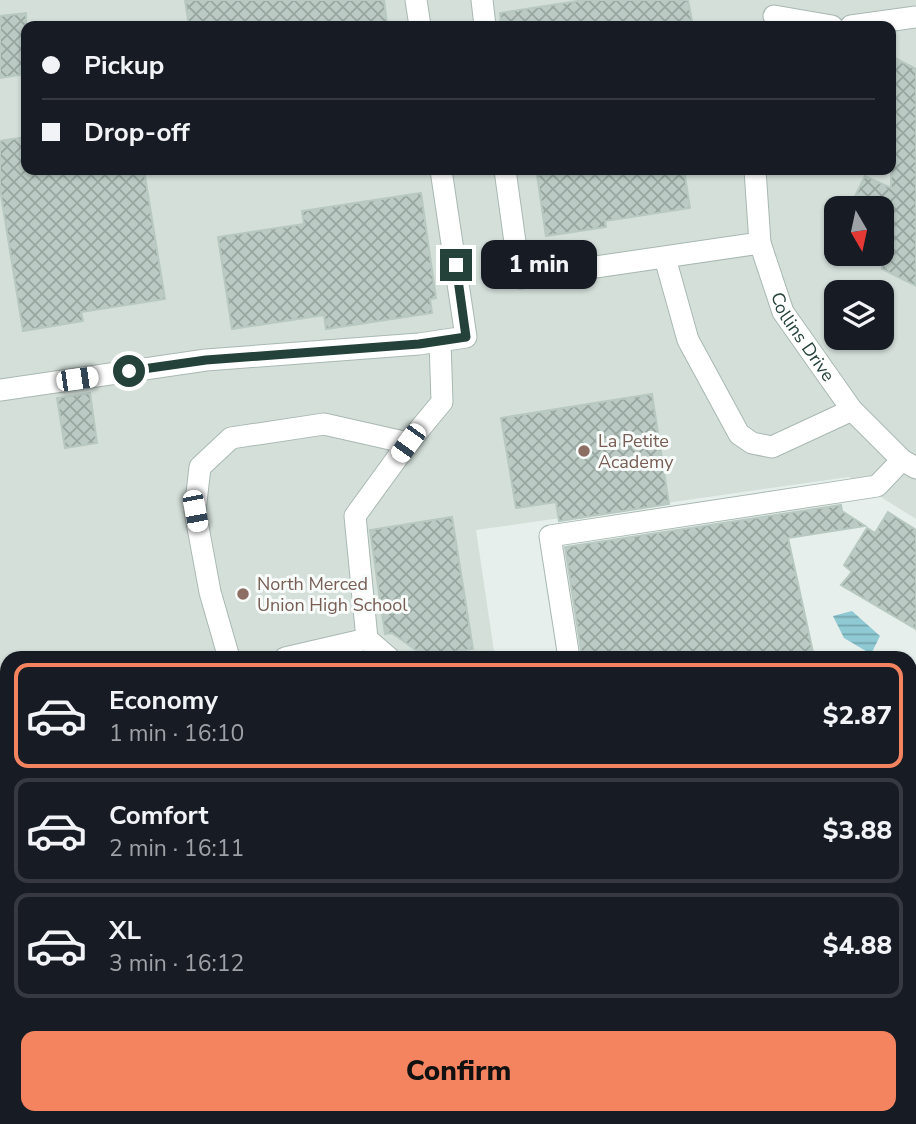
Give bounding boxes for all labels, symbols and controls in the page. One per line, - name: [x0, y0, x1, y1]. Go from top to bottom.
- text: Pickup: [84, 48, 164, 83]
- text: Drop-off: [84, 115, 190, 150]
- north arrow: [824, 196, 894, 266]
- map controls: [824, 196, 894, 350]
- callout: 1 min: [480, 240, 596, 290]
- route end: [440, 249, 472, 281]
- text: 1 min: [509, 249, 569, 280]
- button: layers: [824, 280, 894, 350]
- street label: Collins Drive: [765, 289, 840, 386]
- route start: [113, 355, 145, 387]
- car: [55, 366, 100, 392]
- car: [388, 420, 429, 466]
- place label: La Petite Academy: [598, 429, 674, 474]
- marker: La Petite Academy: [576, 443, 592, 459]
- car: [181, 488, 210, 534]
- place label: North Merced Union High School: [257, 572, 408, 617]
- marker: North Merced Union High School: [235, 586, 251, 602]
- text: Economy: [109, 683, 218, 718]
- icon: car: [25, 684, 88, 747]
- text: $2.87: [823, 698, 892, 733]
- text: 1 min · 16:10: [109, 718, 244, 749]
- text: Comfort: [109, 798, 209, 833]
- icon: car: [25, 799, 88, 862]
- text: $3.88: [823, 813, 892, 848]
- text: 2 min · 16:11: [109, 833, 244, 864]
- text: XL: [109, 913, 141, 948]
- icon: car: [25, 914, 88, 977]
- text: $4.88: [823, 928, 892, 963]
- text: 3 min · 16:12: [109, 948, 244, 979]
- button: Confirm: [21, 1031, 896, 1111]

